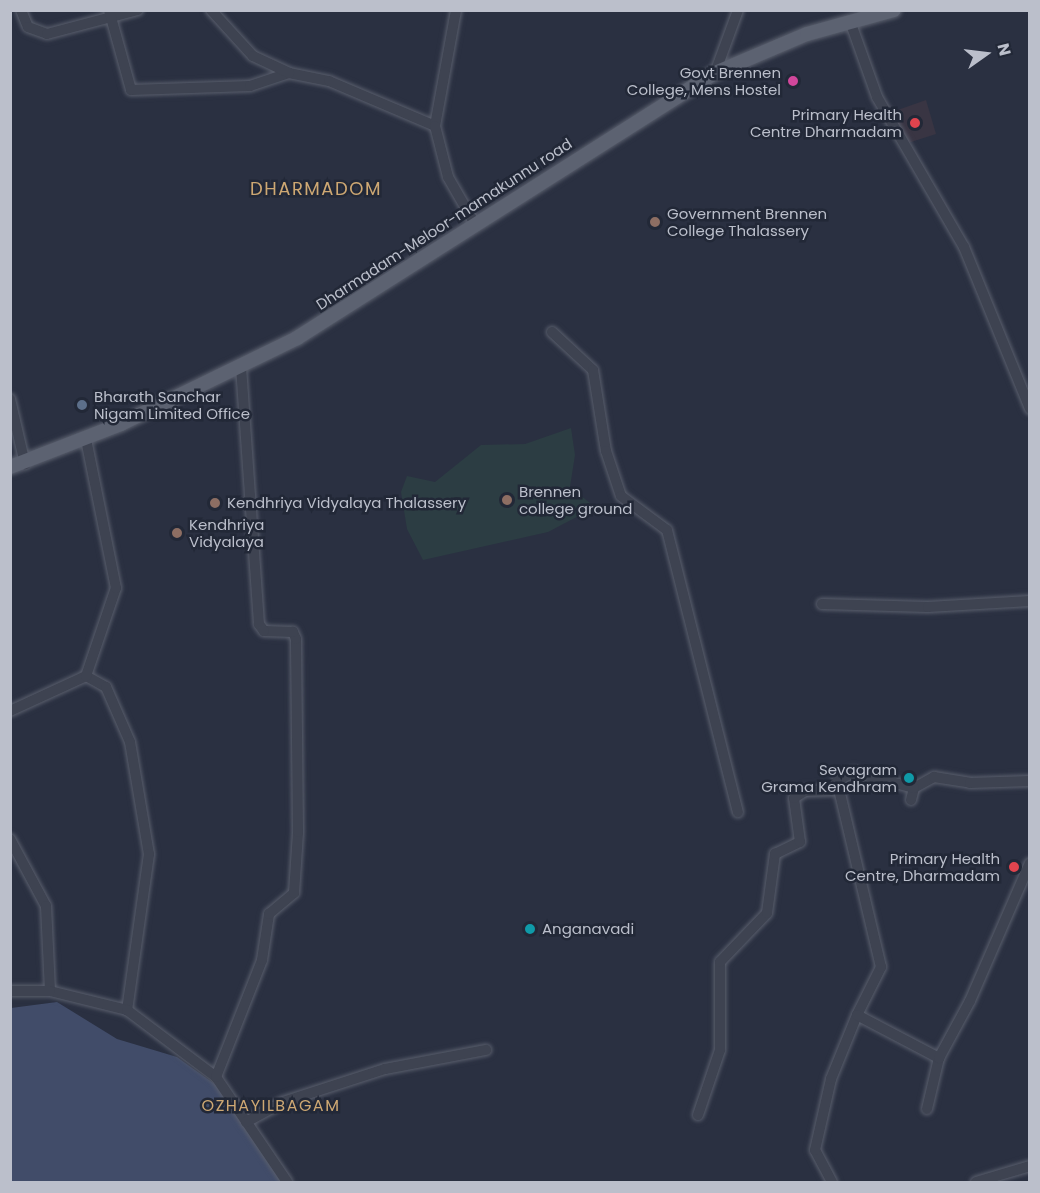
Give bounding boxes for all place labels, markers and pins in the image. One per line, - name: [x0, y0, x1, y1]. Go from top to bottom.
- place label: Govt Brennen College, Mens Hostel: [627, 63, 781, 98]
- marker: Govt Brennen College, Mens Hostel: [786, 74, 800, 88]
- place label: Primary Health Centre Dharmadam: [750, 105, 902, 140]
- marker: Primary Health Centre Dharmadam: [906, 114, 924, 132]
- place label: Government Brennen College Thalassery: [667, 204, 827, 239]
- marker: Government Brennen College Thalassery: [648, 215, 662, 229]
- place label: Bharath Sanchar Nigam Limited Office: [94, 387, 250, 422]
- marker: Bharath Sanchar Nigam Limited Office: [75, 398, 89, 412]
- place label: Brennen college ground: [519, 482, 633, 517]
- marker: Brennen college ground: [500, 493, 514, 507]
- place label: Kendhriya Vidyalaya Thalassery: [227, 494, 466, 512]
- marker: Kendhriya Vidyalaya Thalassery: [208, 496, 222, 510]
- place label: Kendhriya Vidyalaya: [189, 515, 264, 550]
- marker: Kendhriya Vidyalaya: [170, 526, 184, 540]
- place label: Sevagram Grama Kendhram: [761, 760, 897, 795]
- marker: Sevagram Grama Kendhram: [902, 771, 916, 785]
- place label: Primary Health Centre, Dharmadam: [845, 849, 1000, 884]
- marker: Primary Health Centre, Dharmadam: [1005, 858, 1023, 876]
- place label: Anganavadi: [542, 920, 634, 938]
- marker: Anganavadi: [523, 922, 537, 936]

